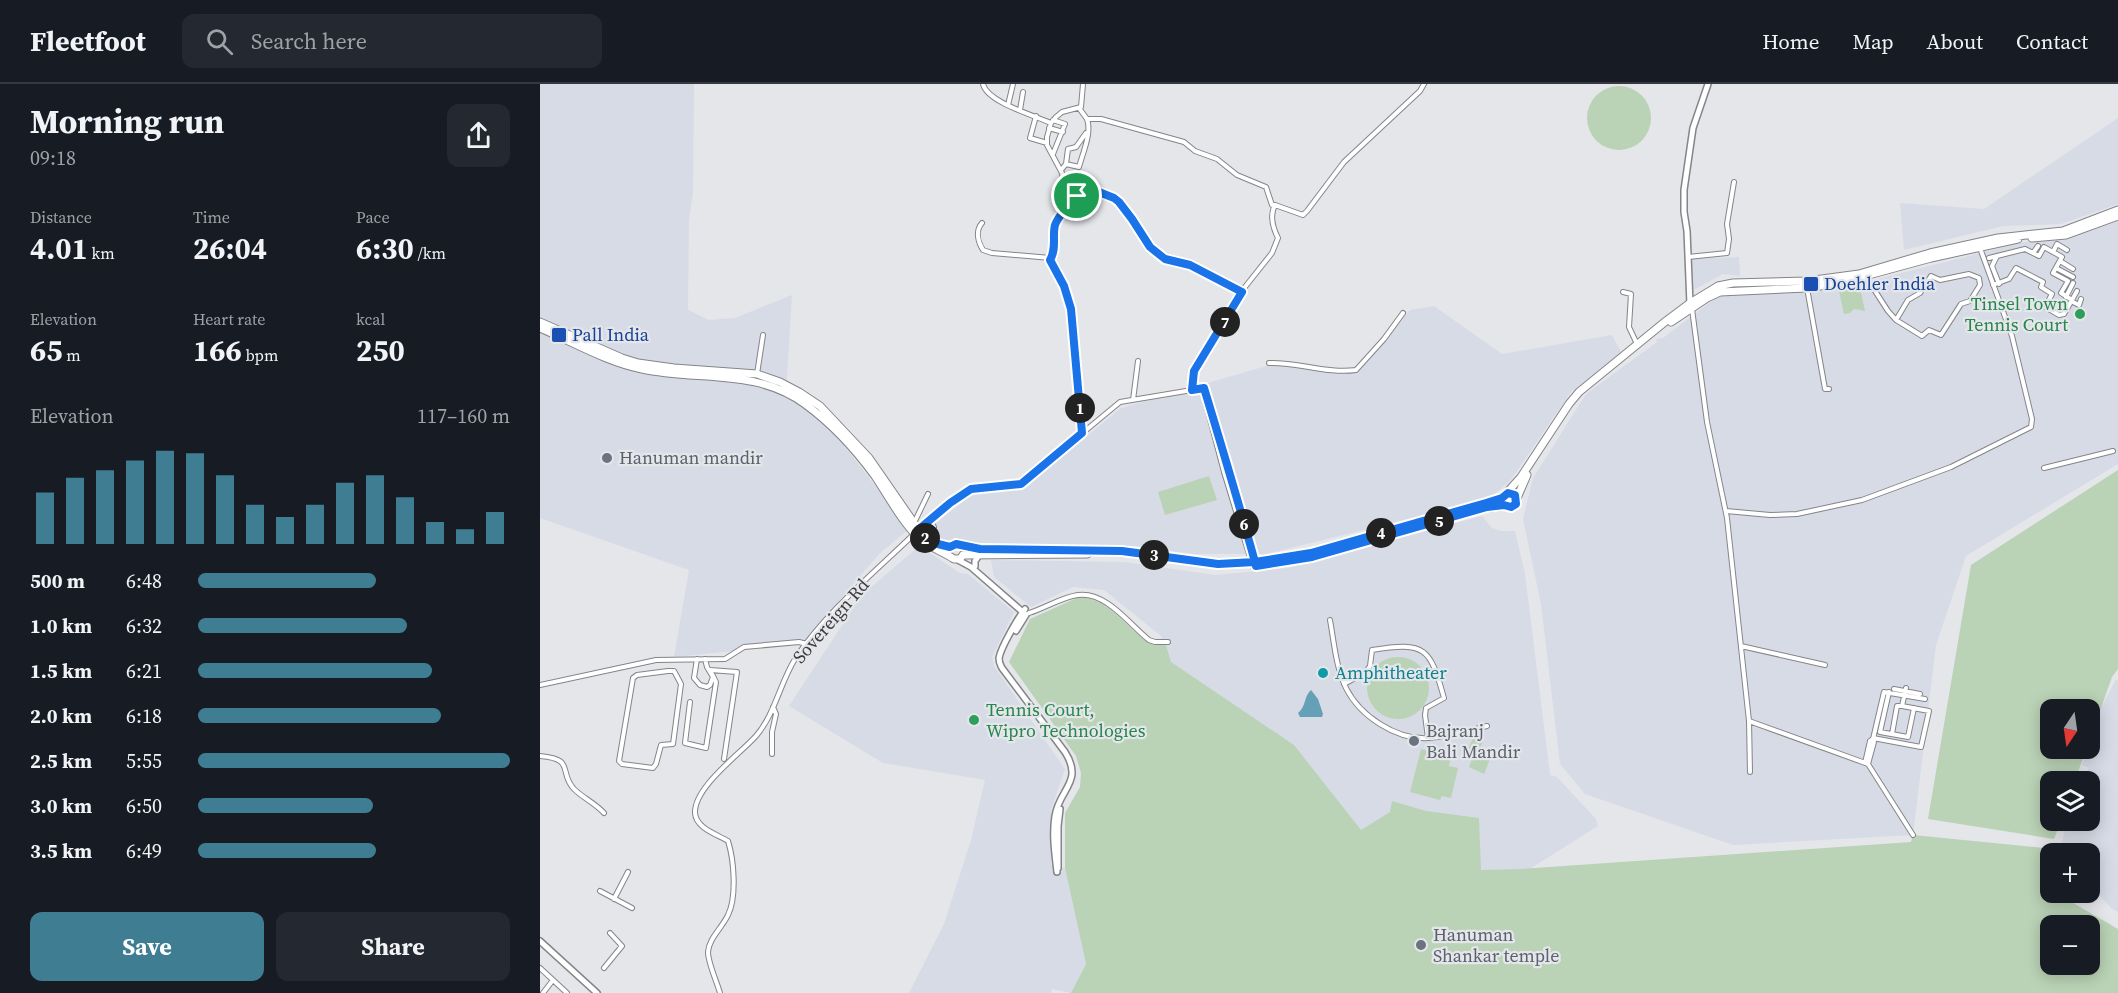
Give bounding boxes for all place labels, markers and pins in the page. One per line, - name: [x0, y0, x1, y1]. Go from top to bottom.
- pin: [1051, 170, 1102, 221]
- place label: Doehler India: [1824, 271, 1936, 296]
- marker: Doehler India: [1802, 275, 1820, 293]
- place label: Tinsel Town Tennis Court: [1965, 291, 2068, 337]
- pin: 7: [1210, 307, 1240, 337]
- marker: Tinsel Town Tennis Court: [2073, 307, 2087, 321]
- place label: Pall India: [572, 322, 650, 347]
- marker: Pall India: [550, 326, 568, 344]
- pin: 1: [1065, 393, 1095, 423]
- place label: Hanuman mandir: [619, 445, 763, 470]
- marker: Hanuman mandir: [600, 451, 614, 465]
- pin: 5: [1424, 506, 1454, 536]
- pin: 6: [1229, 509, 1259, 539]
- pin: 4: [1366, 518, 1396, 548]
- pin: 2: [910, 523, 940, 553]
- pin: 3: [1139, 540, 1169, 570]
- place label: Amphitheater: [1335, 660, 1447, 685]
- marker: Amphitheater: [1316, 666, 1330, 680]
- place label: Tennis Court, Wipro Technologies: [986, 697, 1146, 743]
- marker: Tennis Court, Wipro Technologies: [967, 713, 981, 727]
- place label: Bajranj Bali Mandir: [1426, 718, 1521, 764]
- marker: Bajranj Bali Mandir: [1407, 734, 1421, 748]
- place label: Hanuman Shankar temple: [1433, 922, 1559, 968]
- marker: Hanuman Shankar temple: [1414, 938, 1428, 952]

